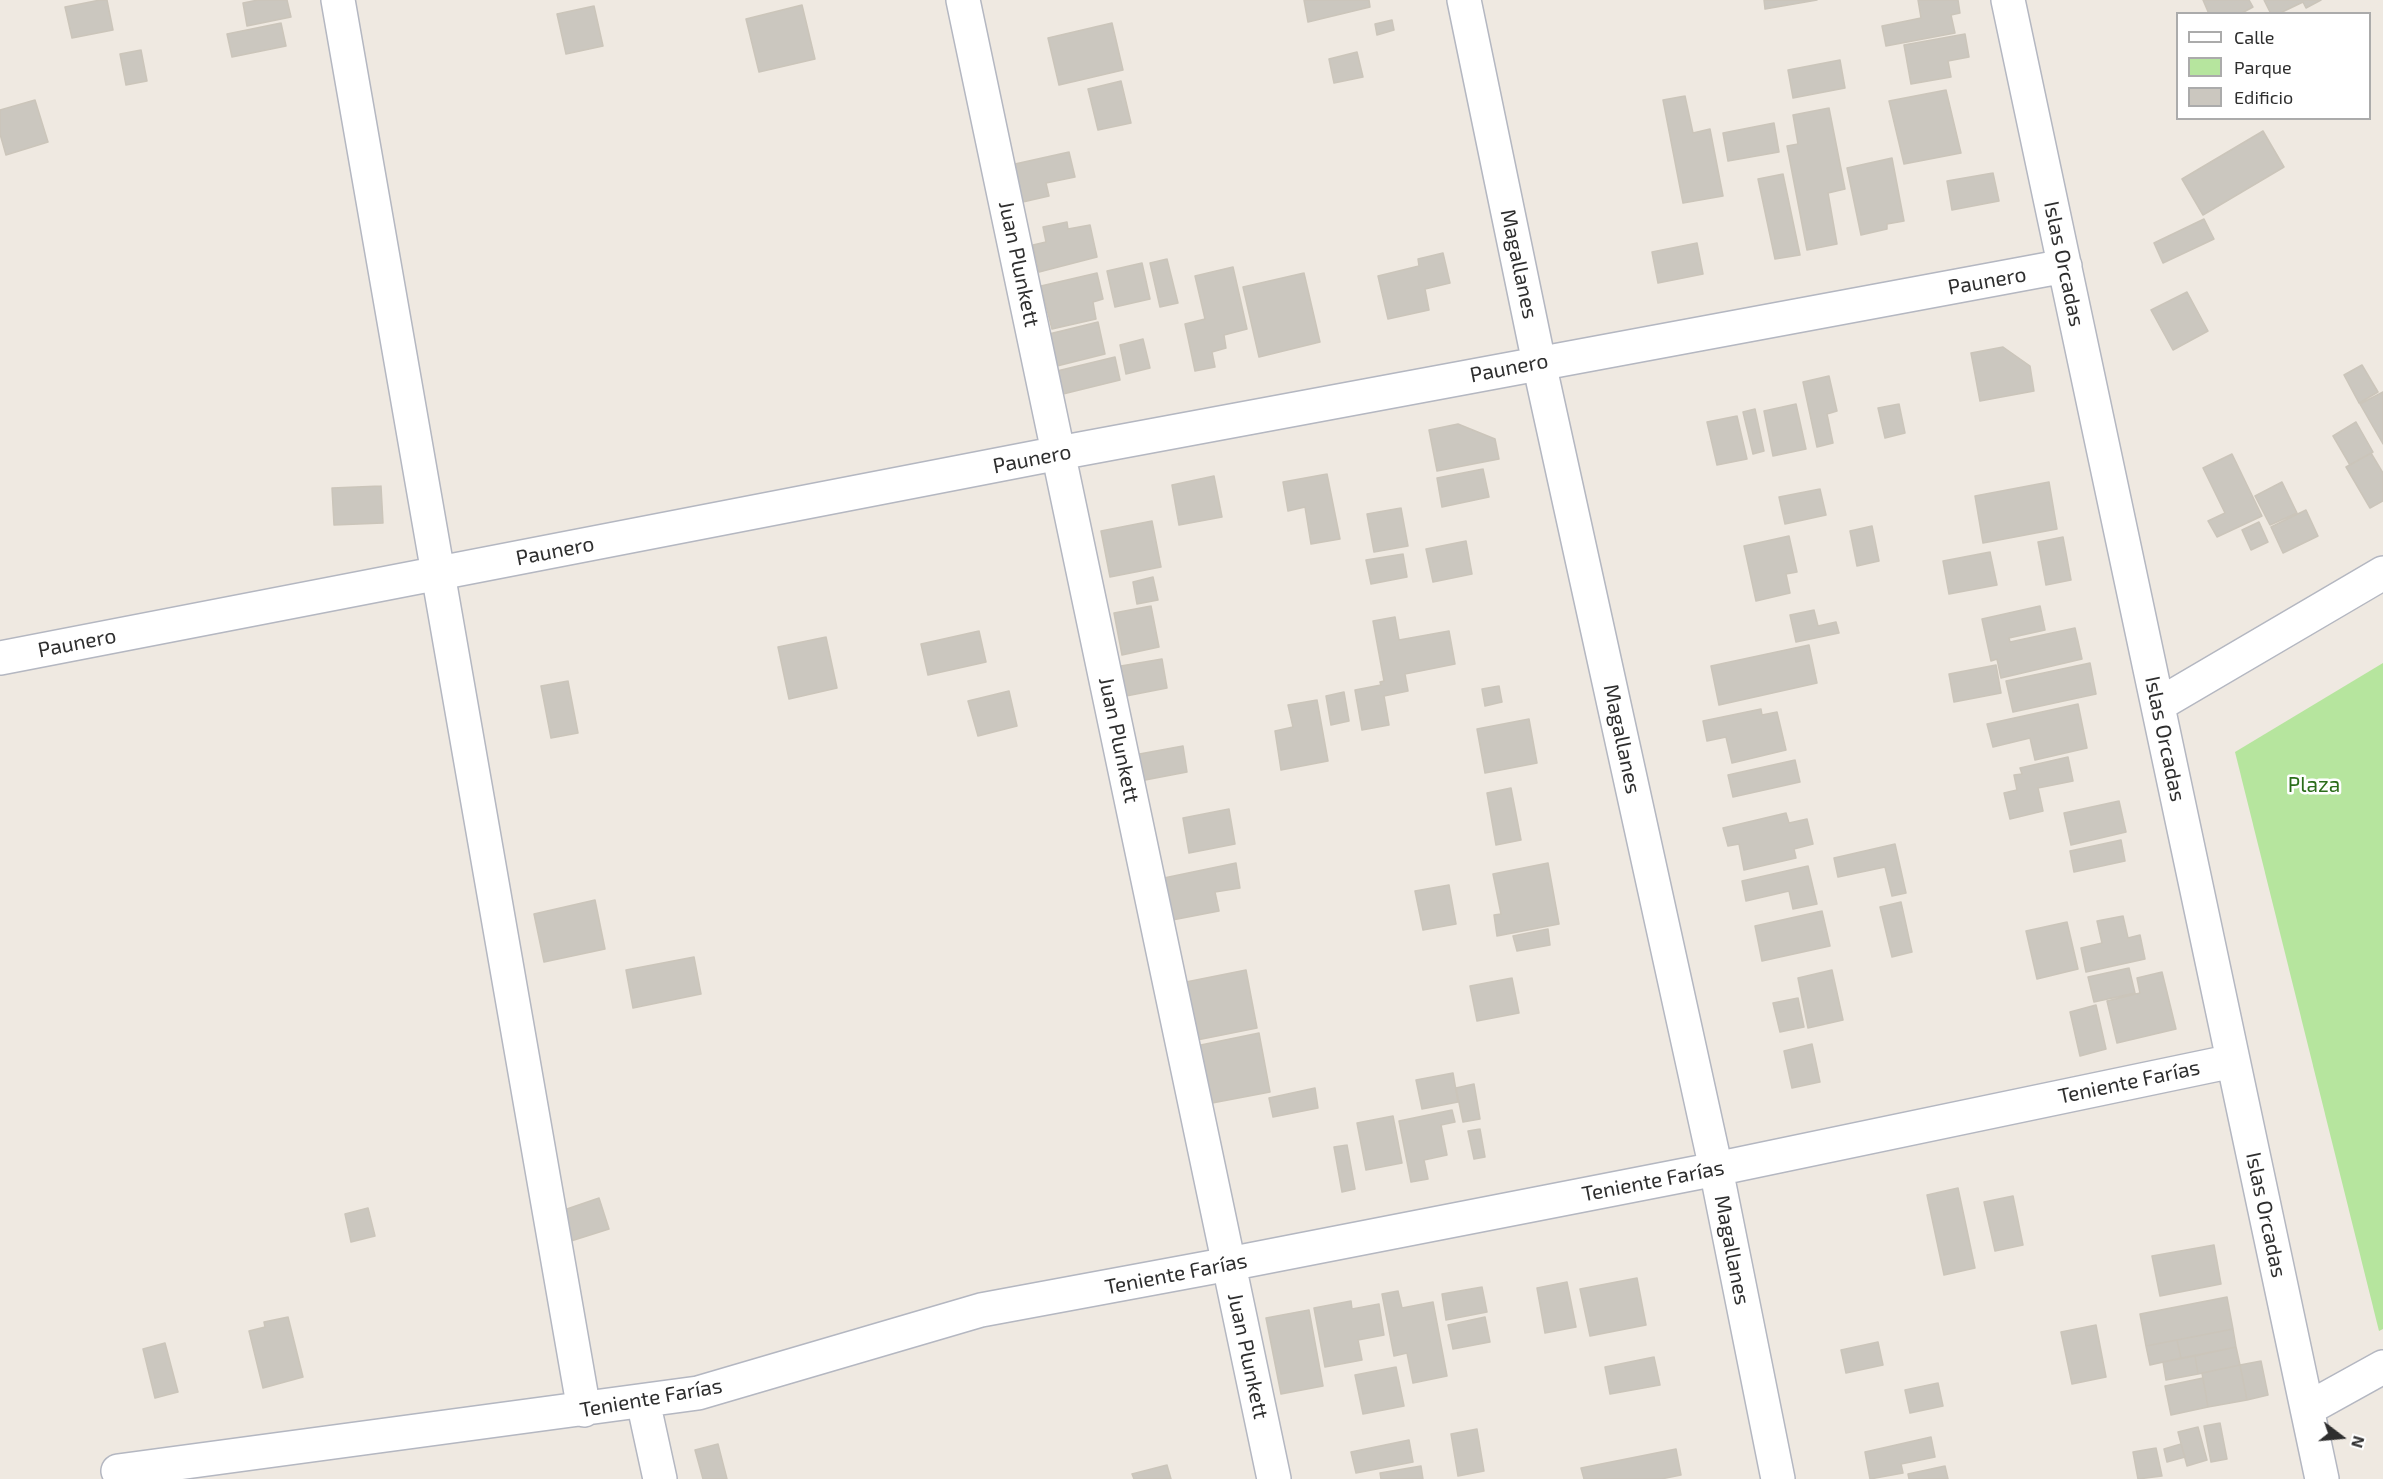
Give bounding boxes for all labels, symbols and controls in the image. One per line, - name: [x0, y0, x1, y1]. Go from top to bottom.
- legend: [2176, 12, 2371, 120]
- text: Calle: [2234, 26, 2275, 48]
- text: Parque: [2234, 56, 2292, 78]
- text: Edificio: [2234, 86, 2293, 108]
- street label: Juan Plunkett: [993, 199, 1045, 329]
- street label: Islas Orcadas: [2038, 199, 2090, 329]
- street label: Magallanes: [1495, 207, 1543, 321]
- street label: Paunero: [1946, 262, 2028, 300]
- street label: Paunero: [1468, 348, 1550, 388]
- street label: Paunero: [991, 439, 1073, 479]
- street label: Paunero: [514, 531, 596, 571]
- street label: Paunero: [36, 623, 118, 663]
- street label: Islas Orcadas: [2139, 674, 2191, 804]
- street label: Juan Plunkett: [1093, 675, 1145, 805]
- street label: Magallanes: [1598, 682, 1646, 796]
- park label: Plaza: [2288, 772, 2340, 798]
- street label: Teniente Farías: [2056, 1055, 2202, 1109]
- street label: Islas Orcadas: [2240, 1150, 2292, 1280]
- street label: Teniente Farías: [1580, 1155, 1726, 1207]
- street label: Magallanes: [1709, 1193, 1755, 1307]
- street label: Teniente Farías: [1103, 1248, 1249, 1300]
- street label: Juan Plunkett: [1222, 1291, 1274, 1421]
- street label: Teniente Farías: [578, 1373, 724, 1423]
- north arrow: [2311, 1407, 2371, 1467]
- text: N: [2348, 1434, 2370, 1450]

